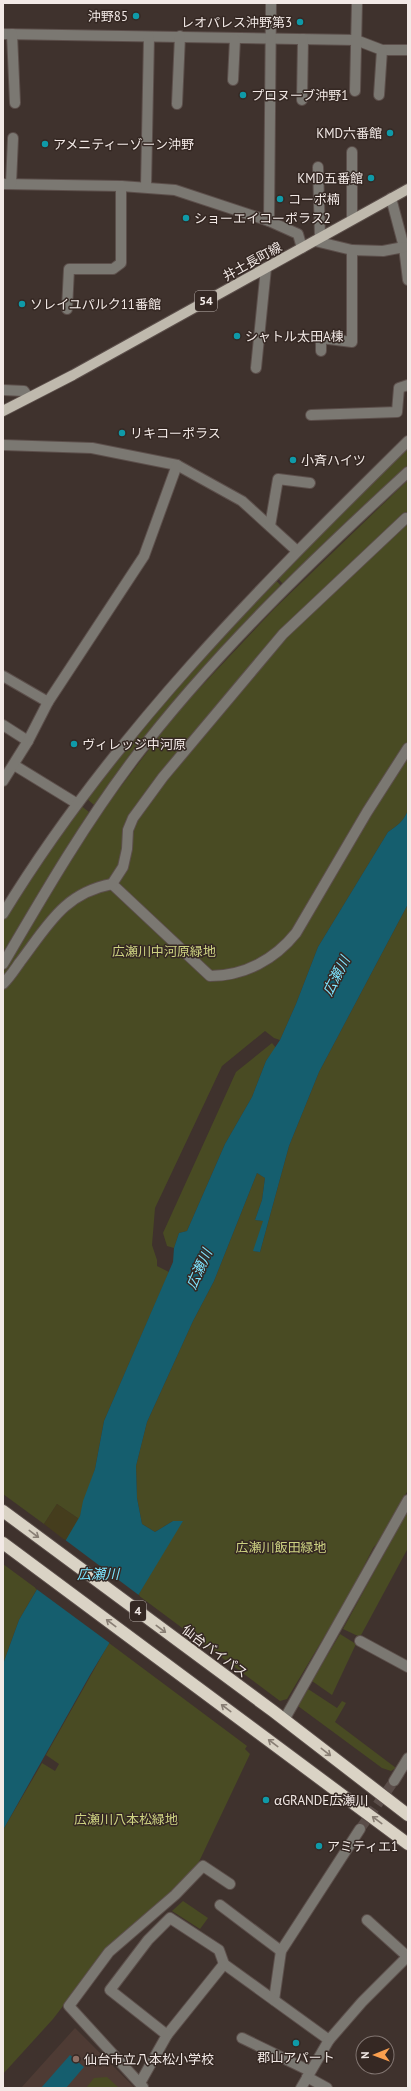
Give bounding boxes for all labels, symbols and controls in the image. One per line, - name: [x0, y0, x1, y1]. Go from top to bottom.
- place label: 沖野85: [88, 8, 128, 25]
- marker: 沖野85: [131, 11, 141, 21]
- place label: レオパレス沖野第3: [181, 14, 292, 31]
- marker: レオパレス沖野第3: [295, 17, 305, 27]
- place label: プロヌーブ沖野1: [251, 87, 348, 104]
- marker: プロヌーブ沖野1: [238, 90, 248, 100]
- place label: KMD六番館: [316, 125, 382, 142]
- marker: KMD六番館: [385, 128, 395, 138]
- place label: アメニティーゾーン沖野: [53, 136, 194, 153]
- marker: アメニティーゾーン沖野: [40, 139, 50, 149]
- place label: KMD五番館: [297, 170, 363, 187]
- marker: KMD五番館: [366, 173, 376, 183]
- place label: コーポ楠: [288, 191, 340, 208]
- marker: コーポ楠: [275, 194, 285, 204]
- place label: ショーエイコーポラス2: [194, 210, 331, 227]
- marker: ショーエイコーポラス2: [181, 213, 191, 223]
- street label: 井土長町線: [220, 238, 285, 285]
- road number: 54: [195, 291, 217, 311]
- place label: ソレイユパルク11番館: [30, 296, 161, 313]
- marker: ソレイユパルク11番館: [17, 299, 27, 309]
- place label: シャトル太田A棟: [245, 328, 344, 345]
- marker: シャトル太田A棟: [232, 331, 242, 341]
- place label: リキコーポラス: [130, 425, 221, 442]
- marker: リキコーポラス: [117, 428, 127, 438]
- place label: 小斉ハイツ: [301, 452, 366, 469]
- marker: 小斉ハイツ: [288, 455, 298, 465]
- place label: ヴィレッジ中河原: [82, 736, 186, 753]
- marker: ヴィレッジ中河原: [69, 739, 79, 749]
- park label: 広瀬川中河原緑地: [112, 943, 216, 960]
- water label: 広瀬川: [318, 951, 354, 999]
- water label: 広瀬川: [182, 1244, 217, 1292]
- one-way arrow: [29, 1530, 40, 1539]
- park label: 広瀬川飯田緑地: [235, 1539, 327, 1556]
- water label: 広瀬川: [77, 1565, 121, 1583]
- road number: 4: [130, 1601, 146, 1621]
- one-way arrow: [105, 1618, 116, 1627]
- street label: 仙台バイパス: [179, 1621, 251, 1682]
- one-way arrow: [156, 1624, 167, 1633]
- one-way arrow: [221, 1704, 232, 1712]
- one-way arrow: [267, 1738, 278, 1747]
- one-way arrow: [320, 1748, 331, 1757]
- place label: αGRANDE広瀬川: [274, 1792, 368, 1809]
- marker: αGRANDE広瀬川: [261, 1795, 271, 1805]
- park label: 広瀬川八本松緑地: [74, 1811, 178, 1828]
- one-way arrow: [372, 1816, 383, 1824]
- place label: アミティエ1: [327, 1838, 398, 1855]
- marker: アミティエ1: [314, 1841, 324, 1851]
- north arrow: [355, 2035, 395, 2075]
- marker: 郡山アパート: [291, 2038, 301, 2048]
- place label: 郡山アパート: [257, 2049, 335, 2066]
- place label: 仙台市立八本松小学校: [84, 2051, 214, 2068]
- text: N: [358, 2051, 372, 2059]
- marker: 仙台市立八本松小学校: [71, 2054, 81, 2064]

